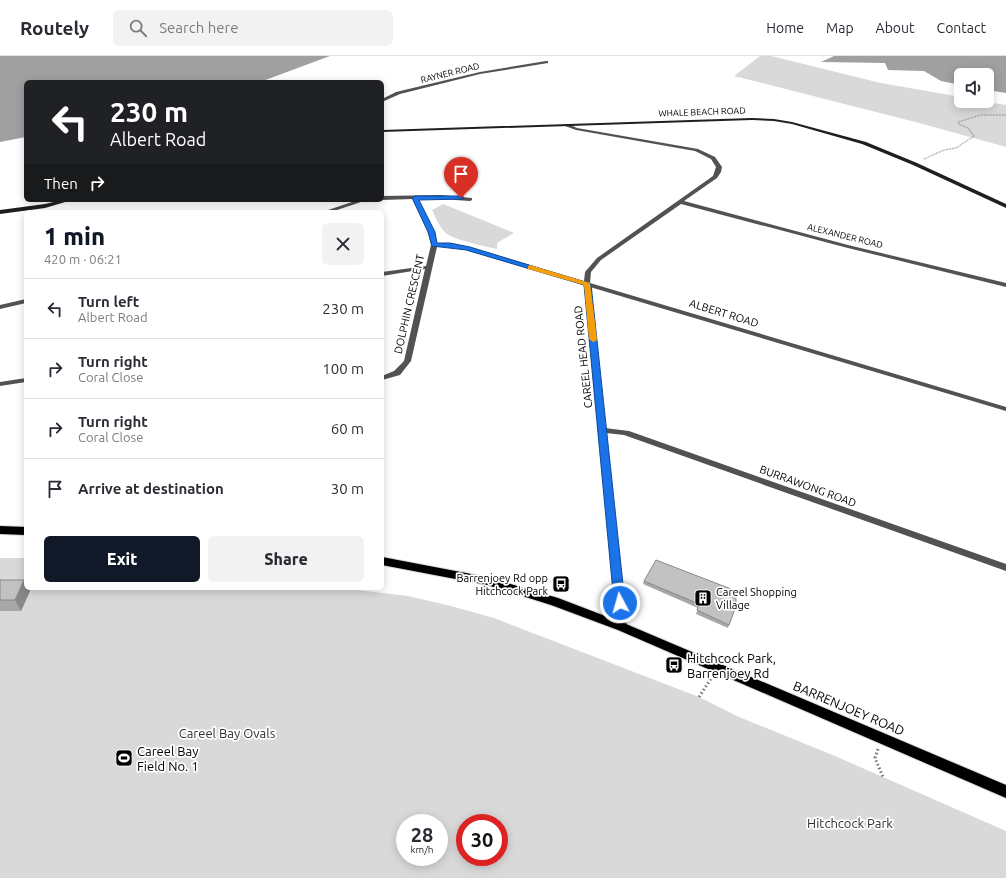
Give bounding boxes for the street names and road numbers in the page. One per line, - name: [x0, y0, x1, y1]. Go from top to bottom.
- street label: RAYNER ROAD: [420, 61, 480, 85]
- street label: WHALE BEACH ROAD: [658, 105, 746, 119]
- street label: ALEXANDER ROAD: [806, 222, 884, 250]
- street label: DOLPHIN CRESCENT: [392, 253, 426, 355]
- street label: ALBERT ROAD: [688, 297, 760, 329]
- street label: CAREEL HEAD ROAD: [572, 305, 594, 409]
- street label: BURRAWONG ROAD: [758, 463, 858, 509]
- street label: BARRENJOEY ROAD: [791, 678, 907, 738]

